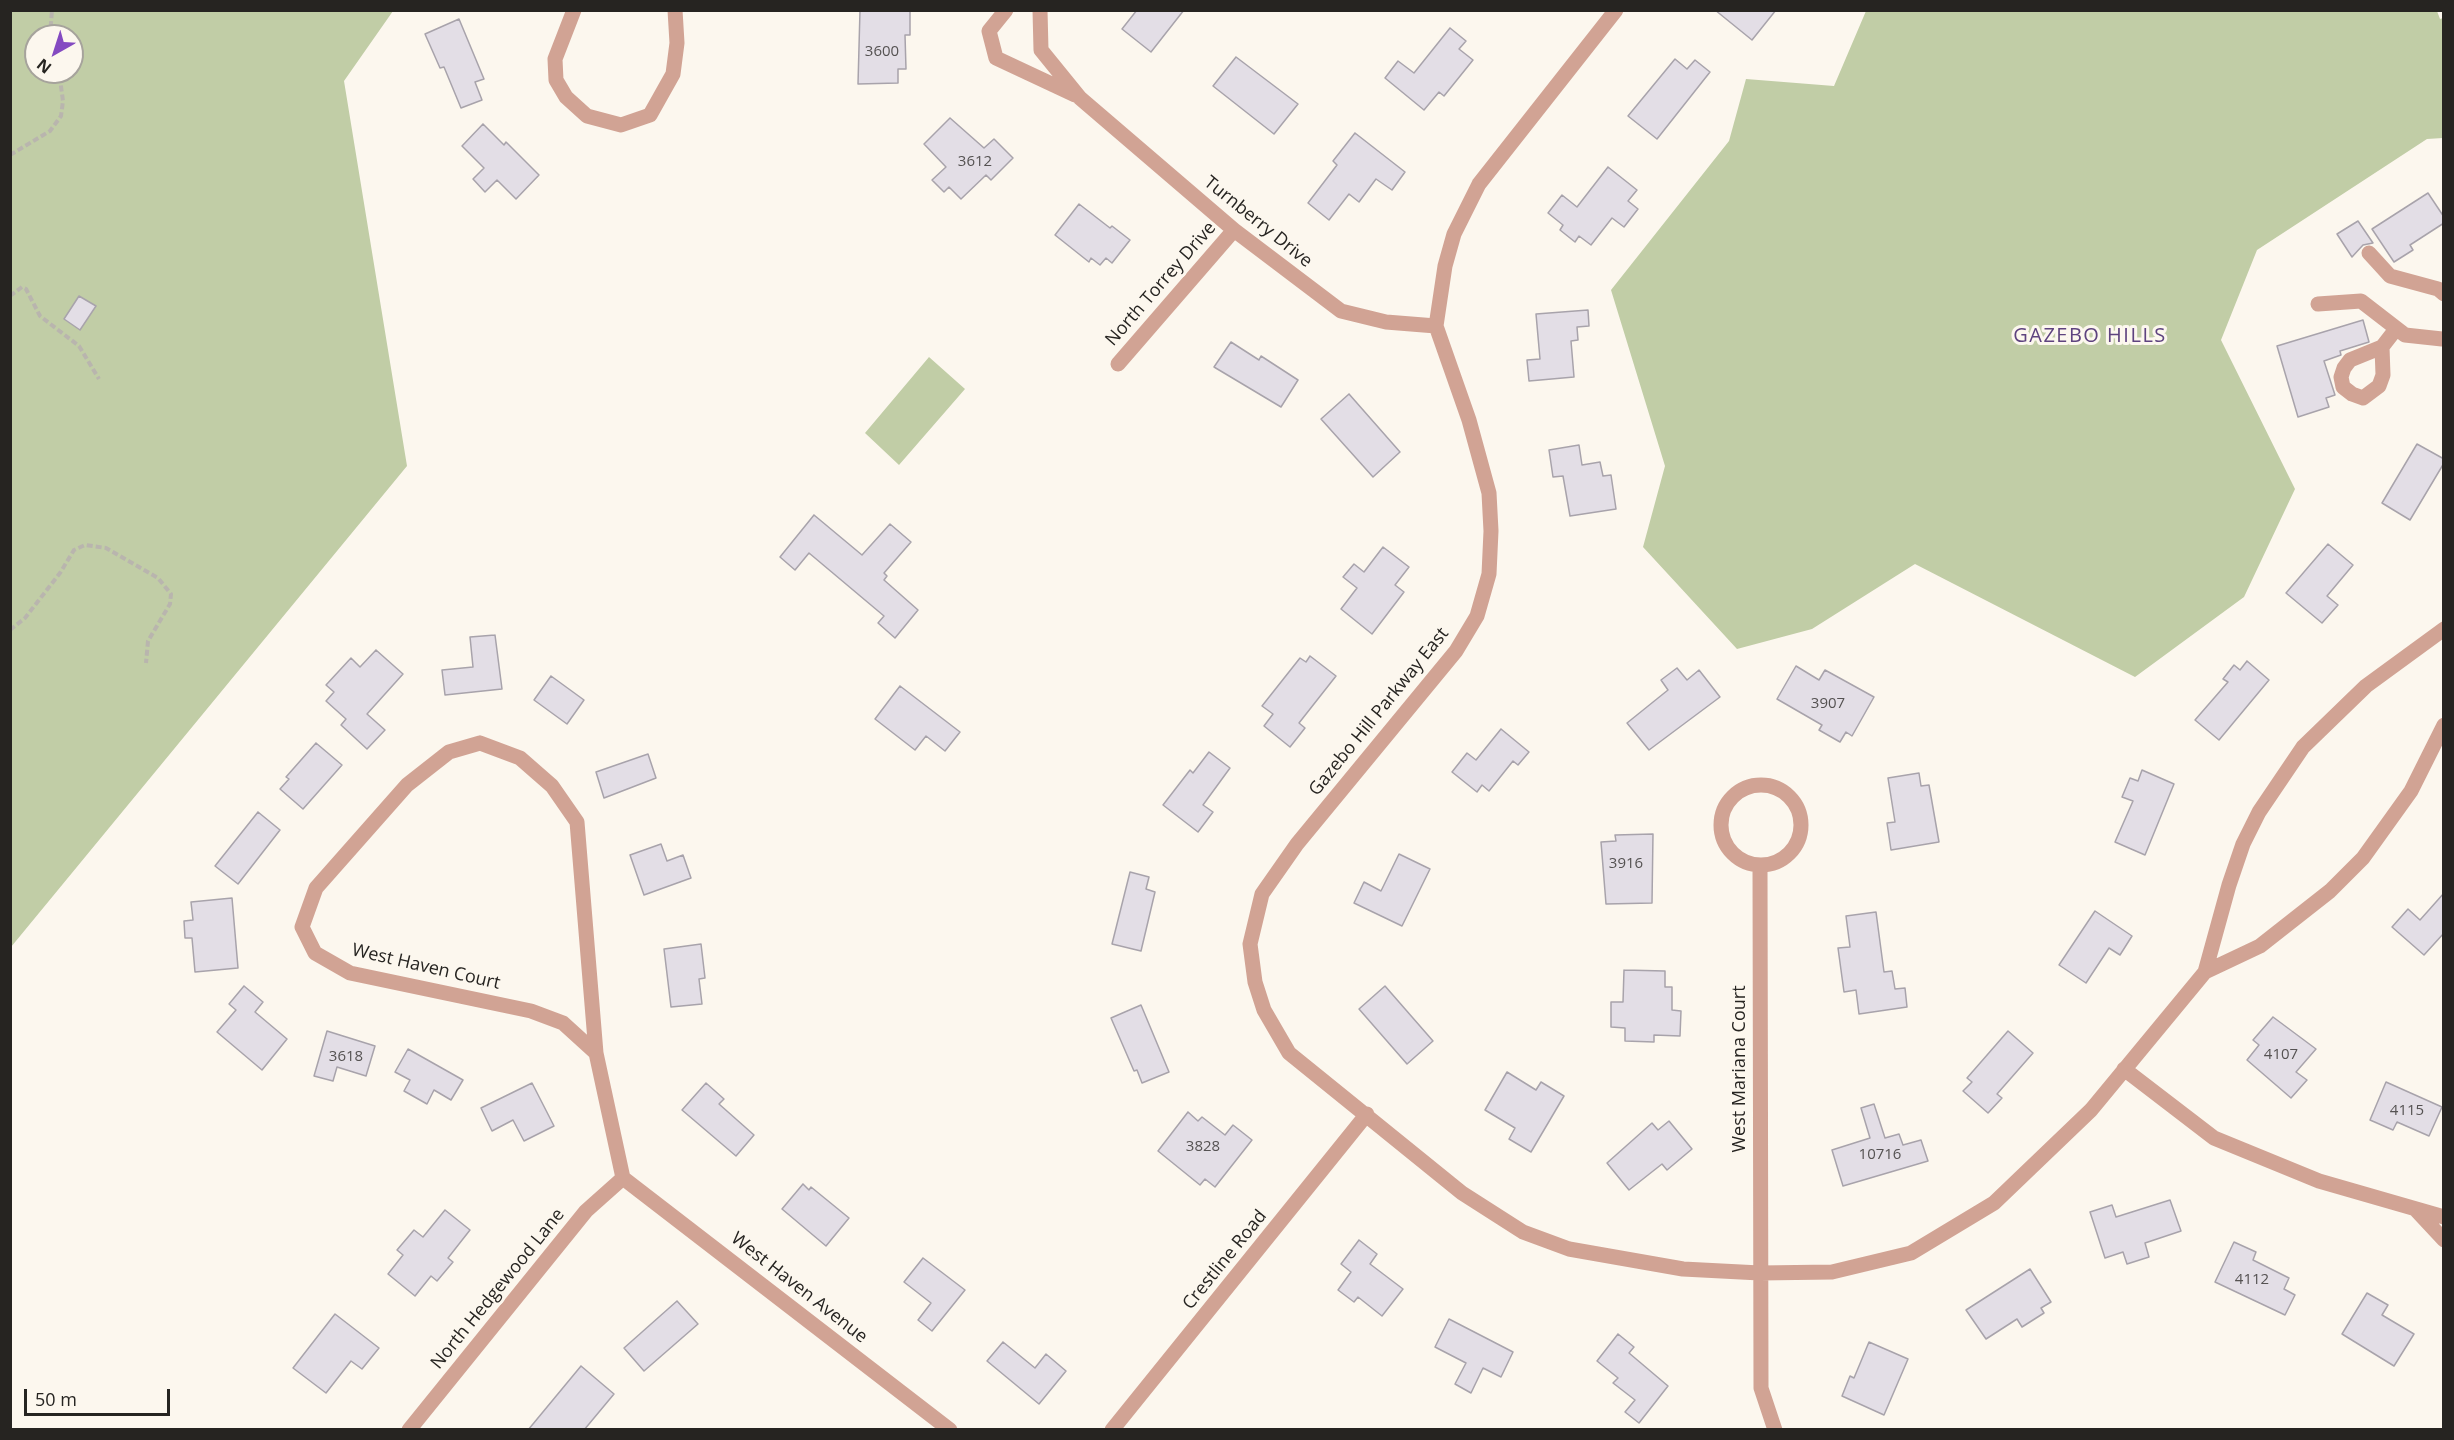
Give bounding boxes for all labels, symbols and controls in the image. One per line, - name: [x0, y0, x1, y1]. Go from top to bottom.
- north arrow: [24, 24, 84, 84]
- house number: 3600: [865, 43, 899, 61]
- text: N: [32, 54, 56, 79]
- house number: 3612: [958, 153, 992, 171]
- street label: Turnberry Drive: [1200, 172, 1316, 272]
- street label: North Torrey Drive: [1101, 218, 1221, 350]
- district label: GAZEBO HILLS: [2013, 324, 2167, 348]
- street label: Gazebo Hill Parkway East: [1305, 624, 1453, 800]
- house number: 3907: [1811, 695, 1845, 713]
- house number: 3916: [1609, 855, 1643, 873]
- street label: West Haven Court: [350, 939, 502, 995]
- street label: West Mariana Court: [1729, 985, 1751, 1153]
- house number: 4107: [2264, 1046, 2298, 1064]
- house number: 3618: [329, 1048, 363, 1066]
- house number: 4115: [2390, 1102, 2424, 1120]
- house number: 3828: [1186, 1138, 1220, 1156]
- house number: 10716: [1859, 1146, 1901, 1164]
- street label: North Hedgewood Lane: [427, 1204, 569, 1374]
- street label: Crestline Road: [1178, 1206, 1272, 1314]
- street label: West Haven Avenue: [726, 1228, 872, 1348]
- house number: 4112: [2235, 1271, 2269, 1289]
- scale bar: [27, 1377, 172, 1415]
- text: 50 m: [35, 1387, 77, 1411]

